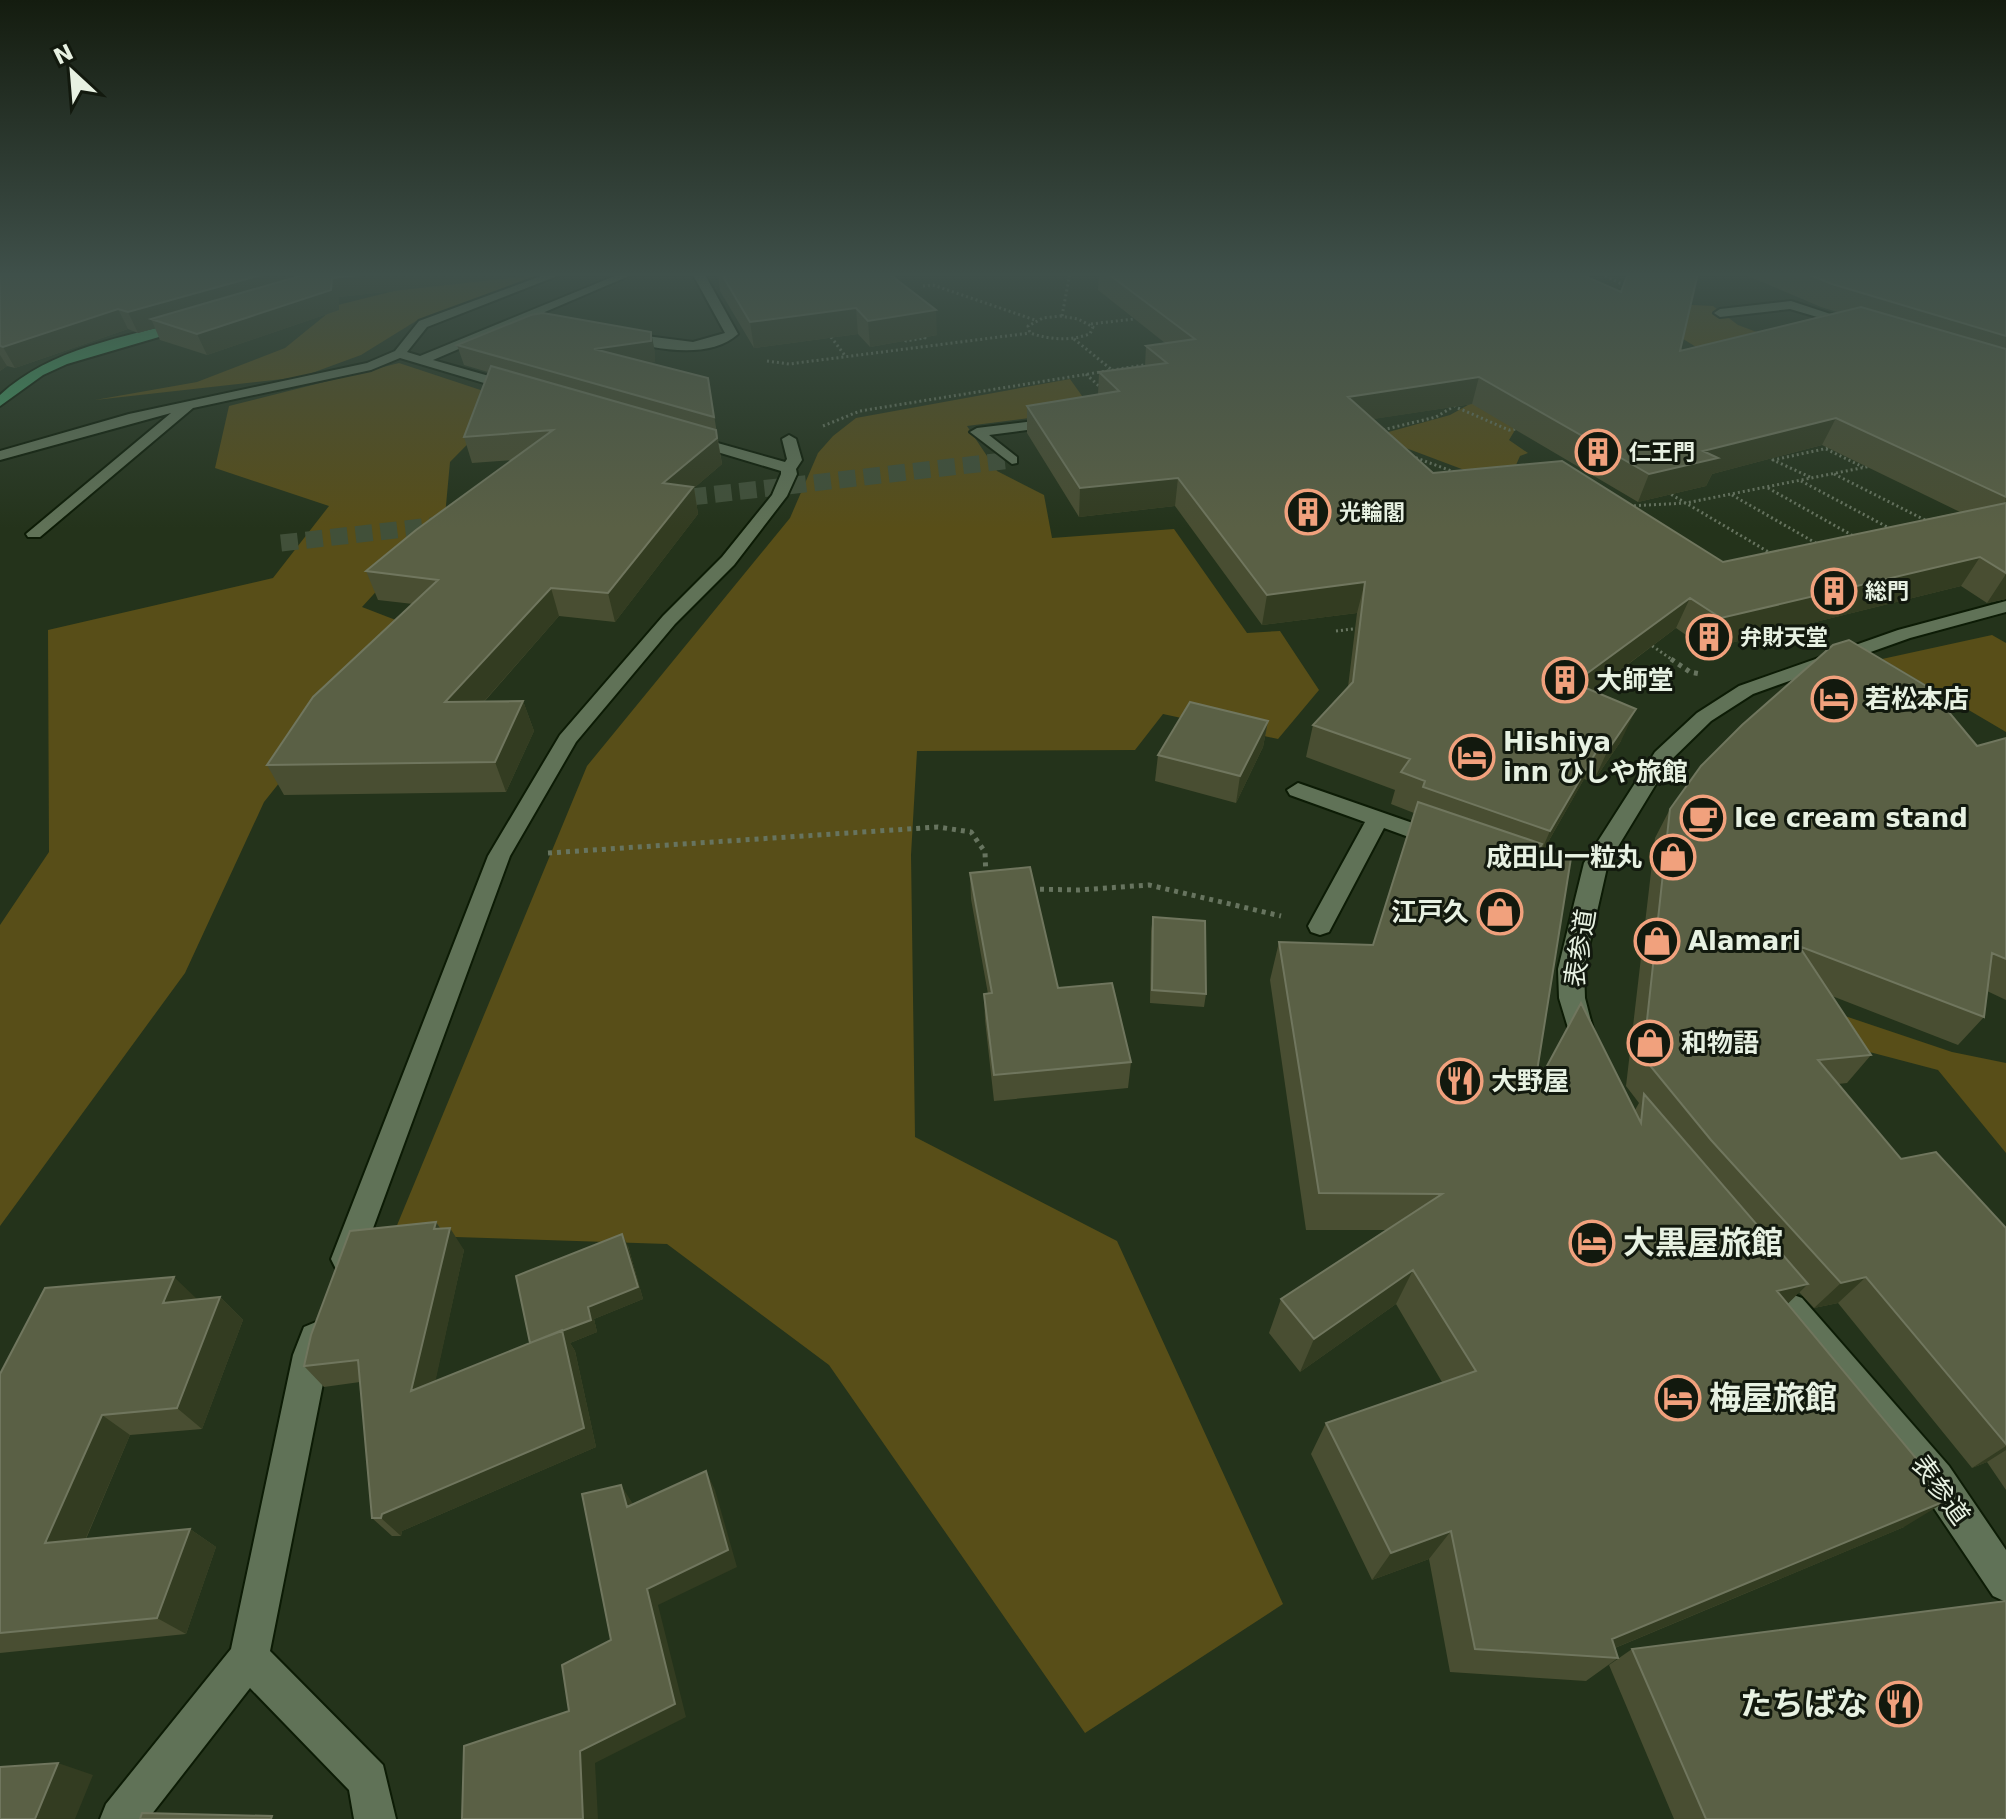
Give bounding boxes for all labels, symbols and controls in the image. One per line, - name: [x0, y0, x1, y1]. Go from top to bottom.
- north arrow: [32, 32, 112, 112]
- text: N: [50, 39, 77, 70]
- building icon: 仁王門: [1574, 428, 1622, 476]
- place label: 仁王門: [1629, 440, 1695, 465]
- building icon: 光輪閣: [1284, 488, 1332, 536]
- place label: 光輪閣: [1339, 500, 1405, 525]
- building icon: 総門: [1810, 567, 1858, 615]
- place label: 総門: [1865, 579, 1909, 604]
- building icon: 弁財天堂: [1685, 613, 1733, 661]
- place label: 弁財天堂: [1740, 625, 1828, 650]
- building icon: 大師堂: [1541, 656, 1589, 704]
- place label: 大師堂: [1596, 665, 1674, 695]
- hotel icon: 若松本店: [1810, 675, 1858, 723]
- place label: 若松本店: [1865, 684, 1969, 714]
- place label: Hishiya inn ひしや旅館: [1503, 727, 1688, 787]
- hotel icon: Hishiya inn ひしや旅館: [1448, 733, 1496, 781]
- cafe icon: Ice cream stand: [1679, 794, 1727, 842]
- place label: Ice cream stand: [1734, 803, 1968, 833]
- shop icon: 成田山一粒丸: [1649, 833, 1697, 881]
- place label: 成田山一粒丸: [1486, 842, 1642, 872]
- shop icon: 江戸久: [1476, 888, 1524, 936]
- place label: 江戸久: [1391, 897, 1469, 927]
- street label: 表参道: [1559, 907, 1601, 989]
- shop icon: Alamari: [1633, 917, 1681, 965]
- place label: Alamari: [1688, 926, 1801, 956]
- shop icon: 和物語: [1626, 1019, 1674, 1067]
- place label: 和物語: [1681, 1028, 1759, 1058]
- restaurant icon: 大野屋: [1436, 1057, 1484, 1105]
- place label: 大野屋: [1491, 1066, 1569, 1096]
- hotel icon: 大黒屋旅館: [1568, 1219, 1616, 1267]
- place label: 大黒屋旅館: [1623, 1224, 1783, 1262]
- hotel icon: 梅屋旅館: [1654, 1374, 1702, 1422]
- place label: 梅屋旅館: [1709, 1379, 1837, 1417]
- street label: 表参道: [1906, 1450, 1976, 1530]
- restaurant icon: たちばな: [1875, 1680, 1923, 1728]
- place label: たちばな: [1740, 1685, 1868, 1723]

